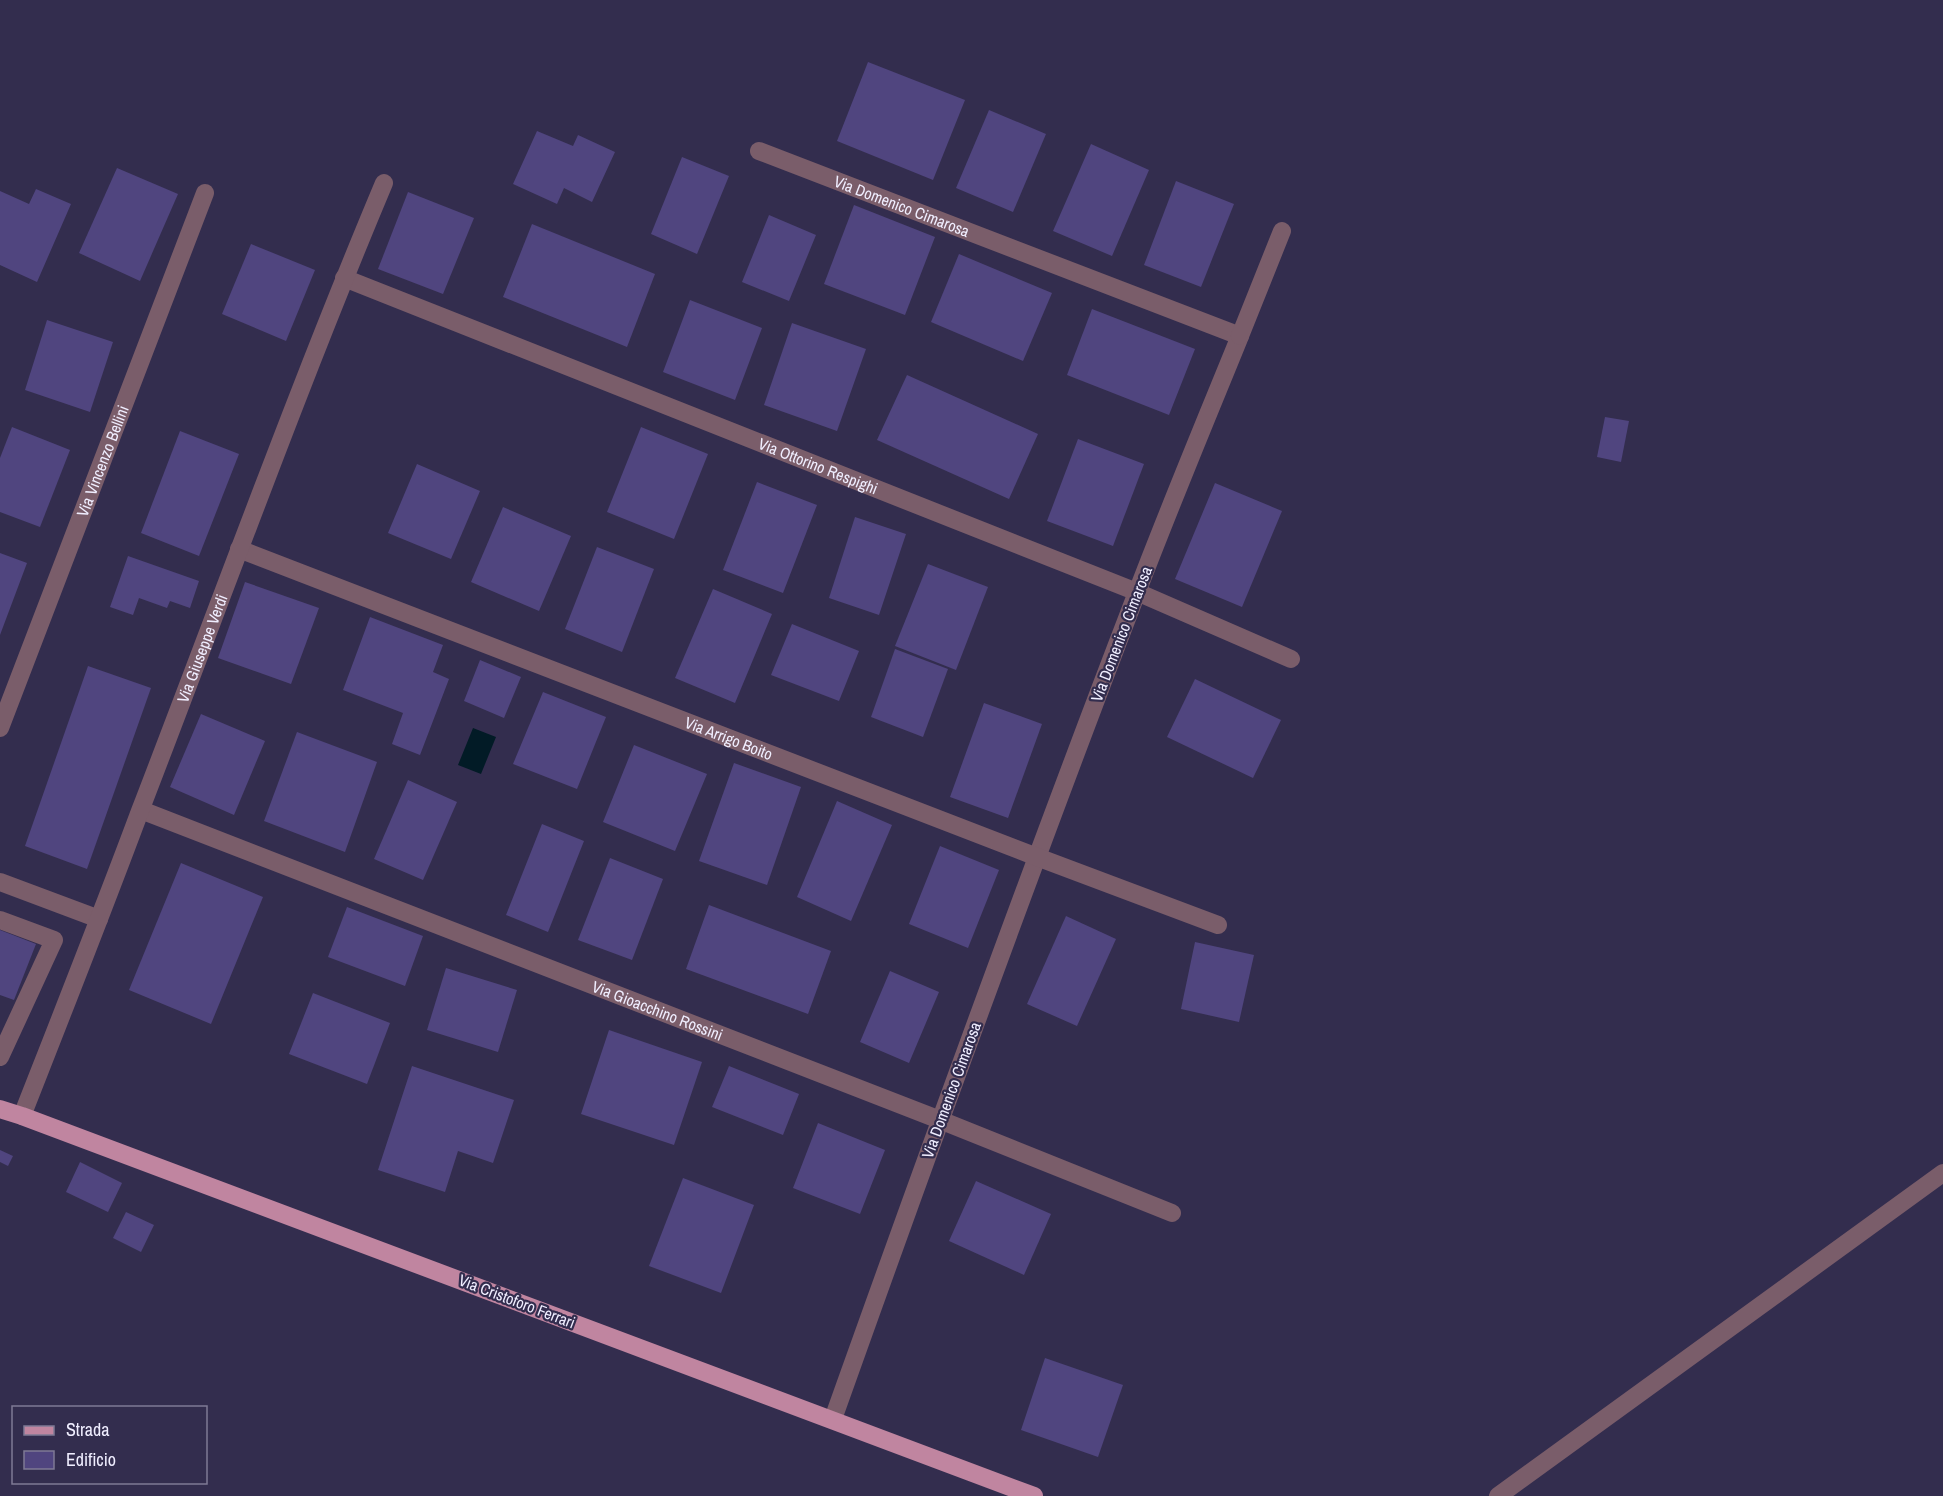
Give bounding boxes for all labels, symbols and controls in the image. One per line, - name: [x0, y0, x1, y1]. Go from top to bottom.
- street label: Via Domenico Cimarosa: [831, 170, 973, 242]
- street label: Via Vincenzo Bellini: [71, 402, 134, 520]
- street label: Via Ottorino Respighi: [755, 432, 881, 499]
- street label: Via Domenico Cimarosa: [1085, 562, 1157, 705]
- street label: Via Giuseppe Verdi: [171, 591, 232, 706]
- street label: Via Arrigo Boito: [682, 711, 776, 765]
- street label: Via Gioacchino Rossini: [589, 975, 726, 1046]
- street label: Via Domenico Cimarosa: [916, 1018, 986, 1161]
- street label: Via Cristoforo Ferrari: [456, 1269, 578, 1333]
- legend: [12, 1406, 207, 1484]
- text: Strada: [66, 1417, 110, 1442]
- text: Edificio: [66, 1447, 116, 1472]

